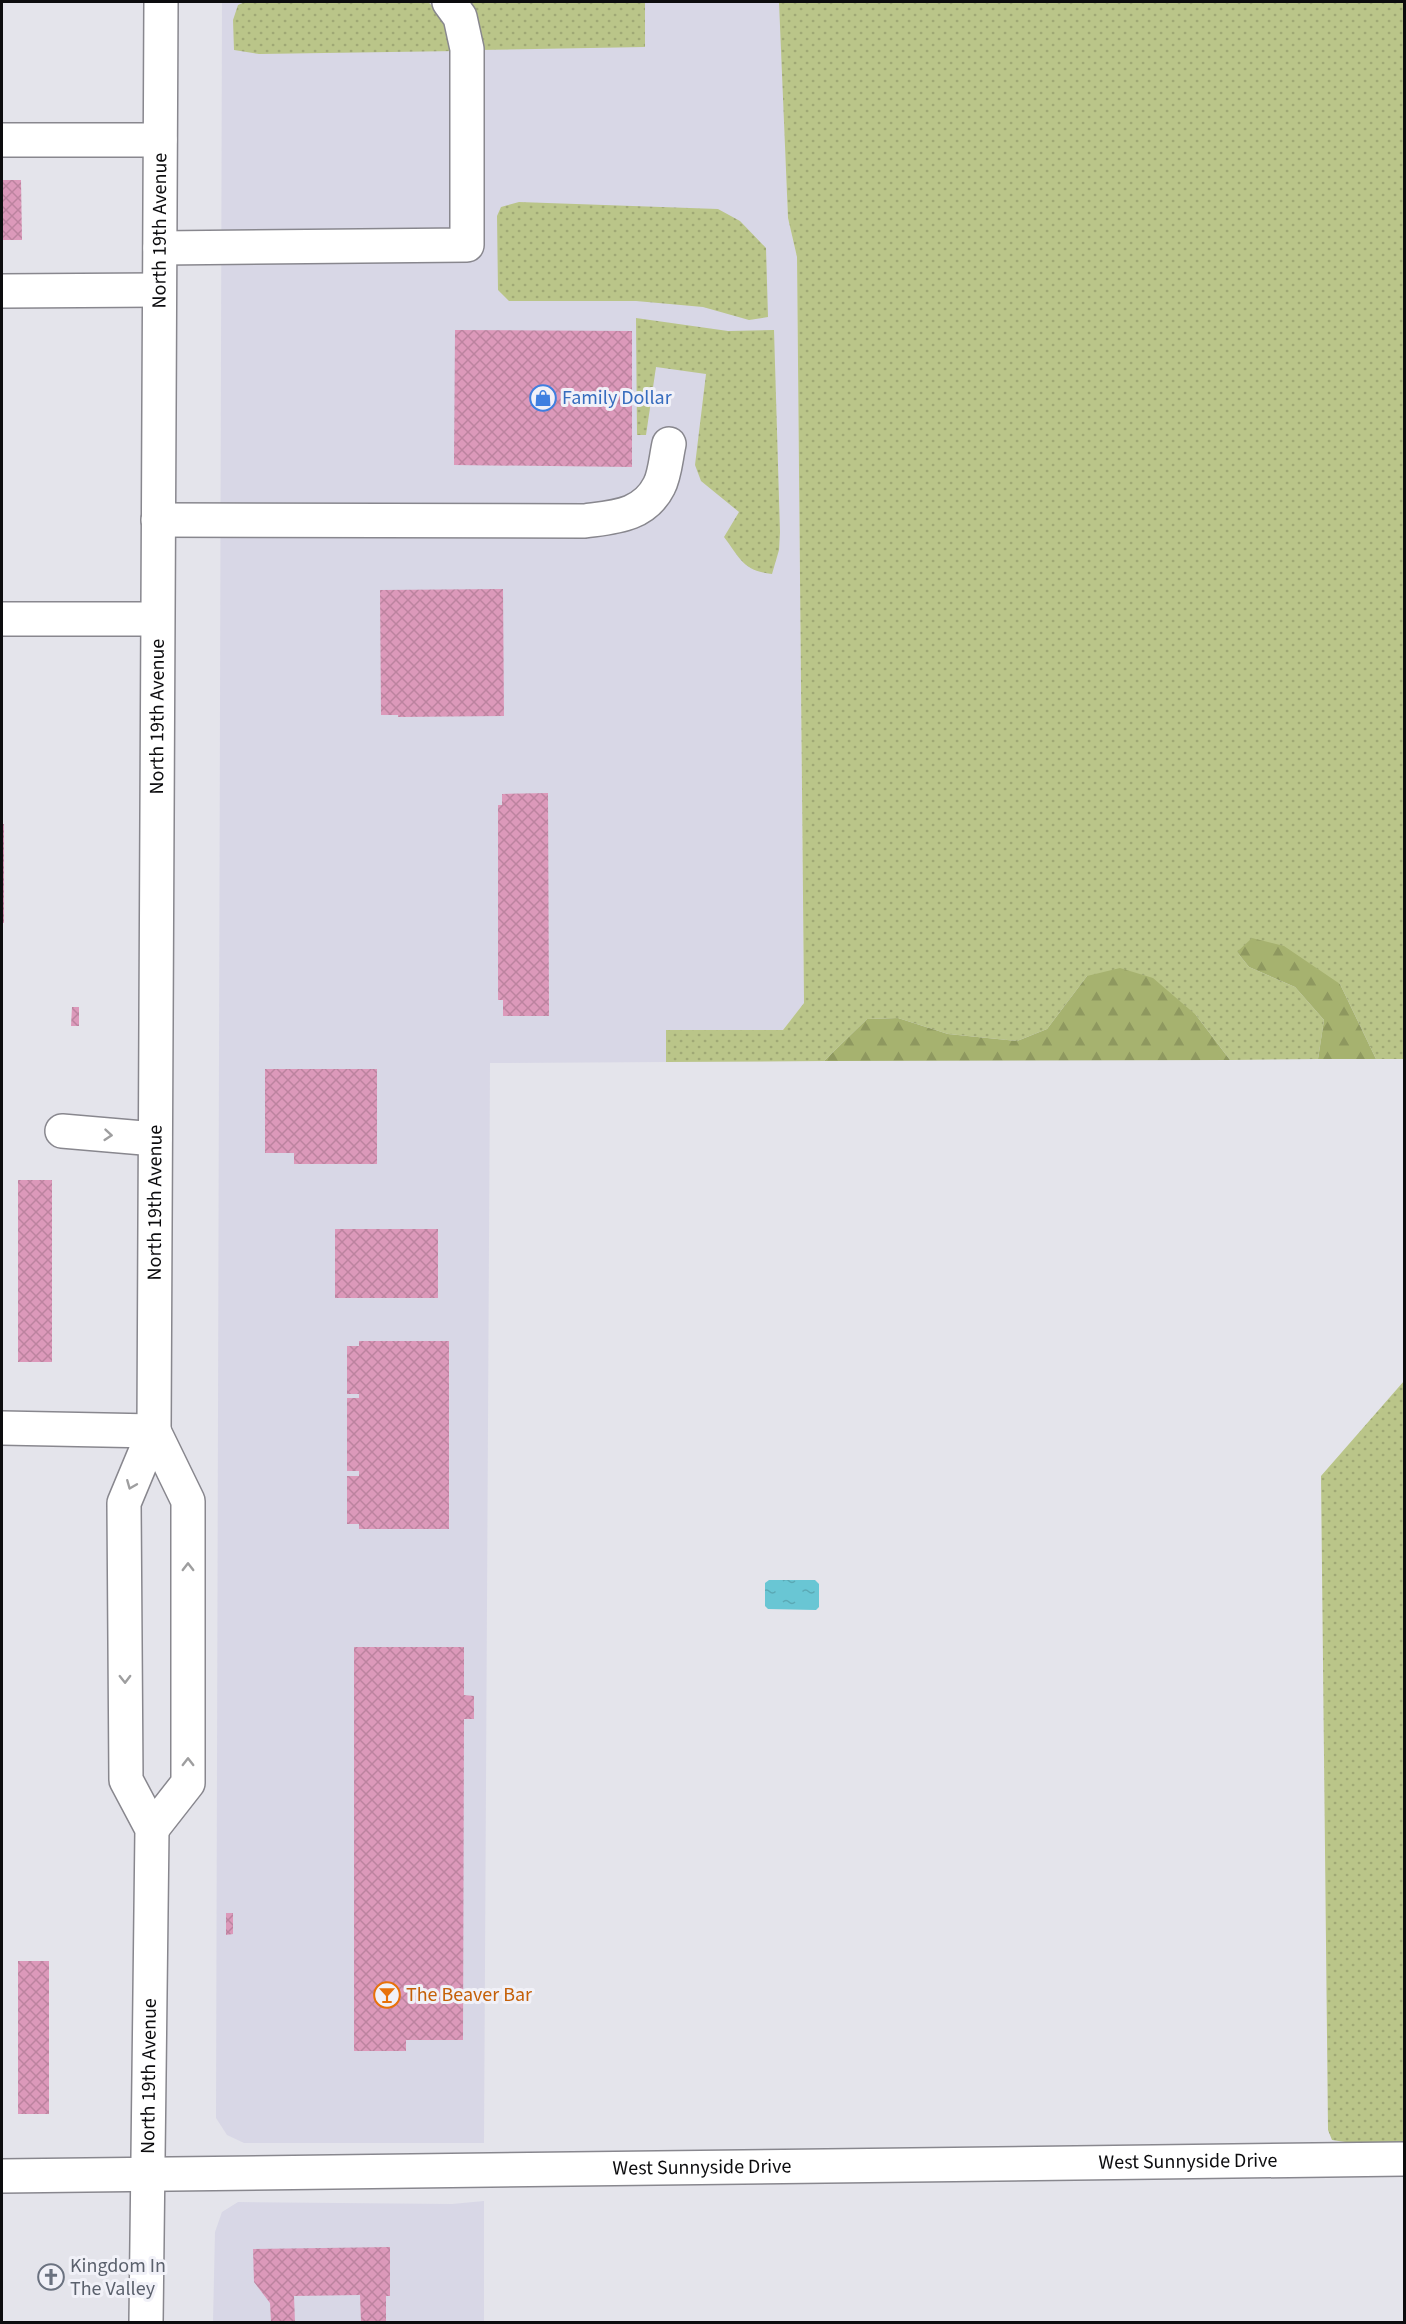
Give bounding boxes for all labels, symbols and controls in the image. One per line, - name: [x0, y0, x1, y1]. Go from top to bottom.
- street label: North 19th Avenue: [145, 153, 174, 308]
- shop icon: Family Dollar: [528, 383, 558, 413]
- place label: Family Dollar: [562, 384, 672, 412]
- street label: North 19th Avenue: [143, 639, 172, 794]
- street label: North 19th Avenue: [141, 1125, 170, 1280]
- one-way arrow: [104, 1128, 113, 1141]
- one-way arrow: [126, 1479, 138, 1490]
- one-way arrow: [182, 1562, 194, 1571]
- one-way arrow: [119, 1674, 132, 1683]
- one-way arrow: [182, 1757, 194, 1766]
- bar icon: The Beaver Bar: [372, 1980, 402, 2010]
- place label: The Beaver Bar: [406, 1981, 532, 2009]
- street label: North 19th Avenue: [134, 1998, 164, 2154]
- street label: West Sunnyside Drive: [1098, 2147, 1278, 2177]
- street label: West Sunnyside Drive: [612, 2152, 792, 2183]
- place label: Kingdom In The Valley: [70, 2252, 166, 2303]
- church icon: Kingdom In The Valley: [36, 2262, 66, 2292]

